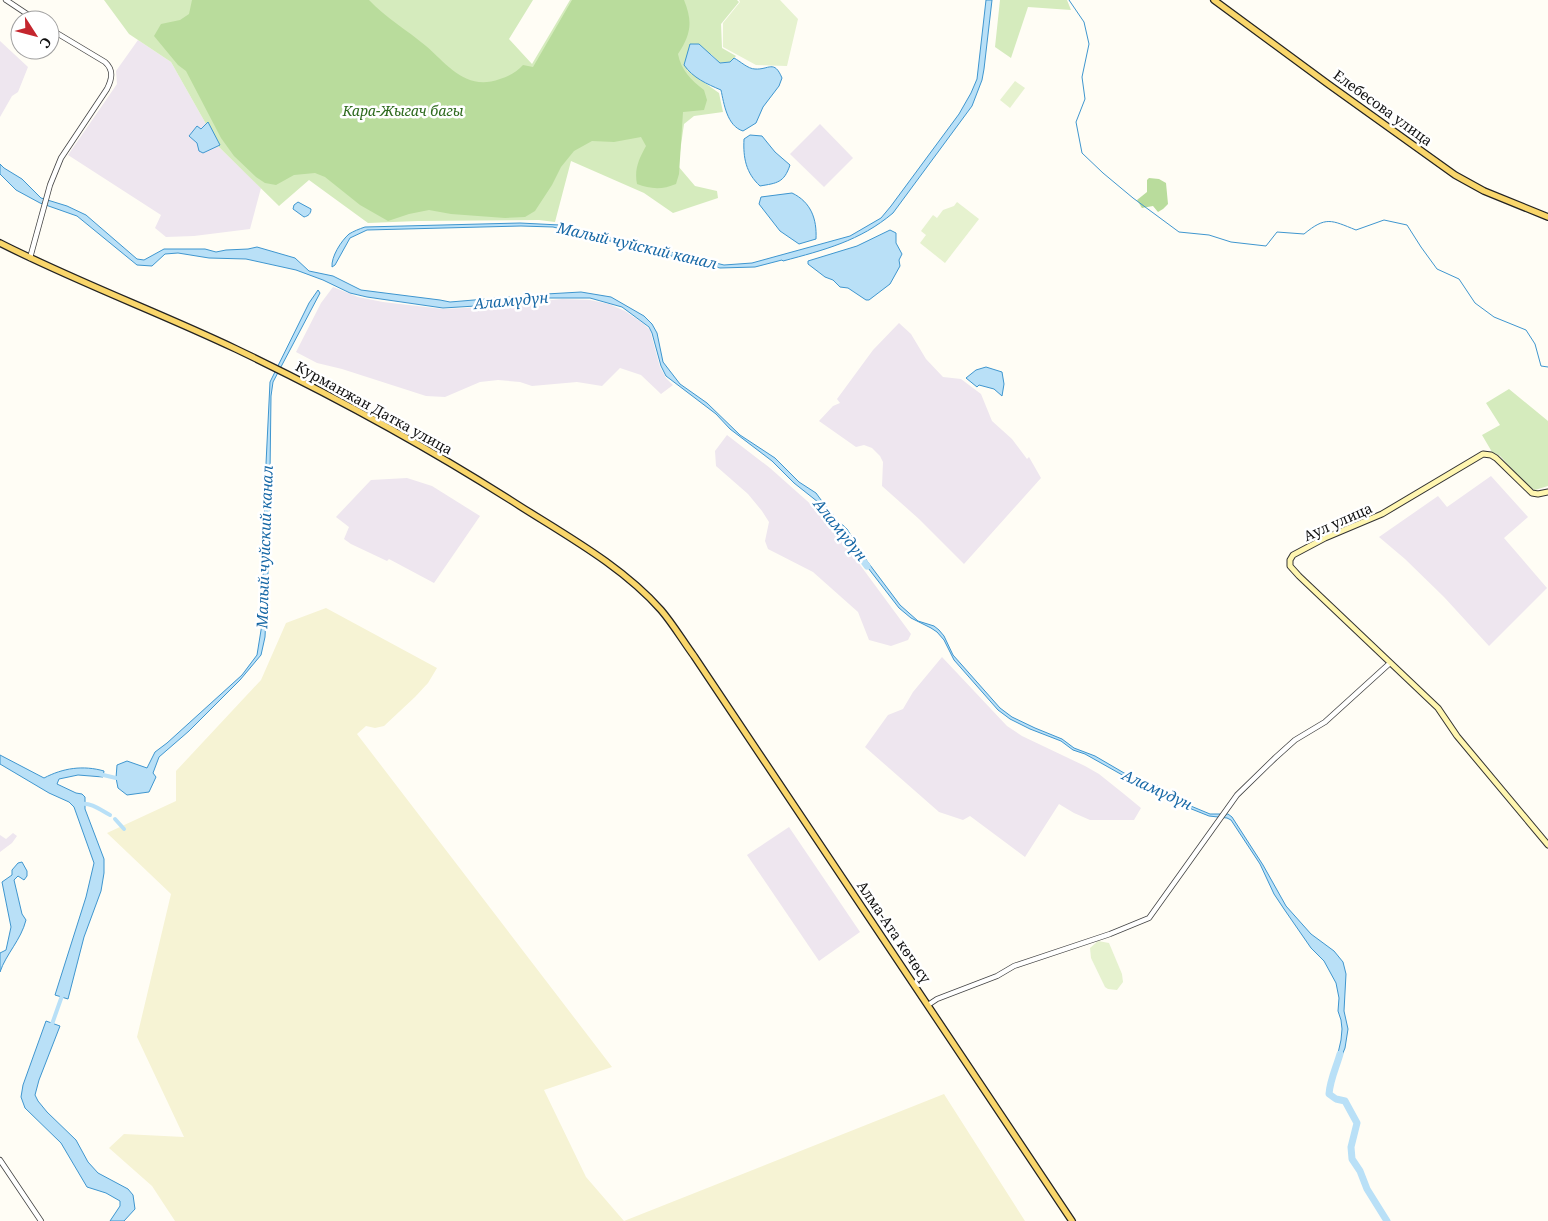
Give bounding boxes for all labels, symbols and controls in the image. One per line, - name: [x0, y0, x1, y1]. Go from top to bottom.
- north arrow: [10, 10, 60, 60]
- text: С: [36, 34, 56, 52]
- street label: Елебесова улица: [1330, 65, 1437, 150]
- park label: Кара-Жыгач багы: [342, 101, 464, 120]
- water label: Малый чуйский канал: [554, 217, 719, 273]
- water label: Аламүдүн: [472, 287, 549, 313]
- street label: Курманжан Датка улица: [292, 356, 456, 459]
- water label: Малый чуйский канал: [251, 465, 277, 630]
- water label: Аламүдүн: [809, 493, 872, 565]
- street label: Аул улица: [1300, 498, 1375, 545]
- water label: Аламүдүн: [1118, 764, 1196, 814]
- street label: Алма-Ата көчөсү: [853, 877, 936, 987]

